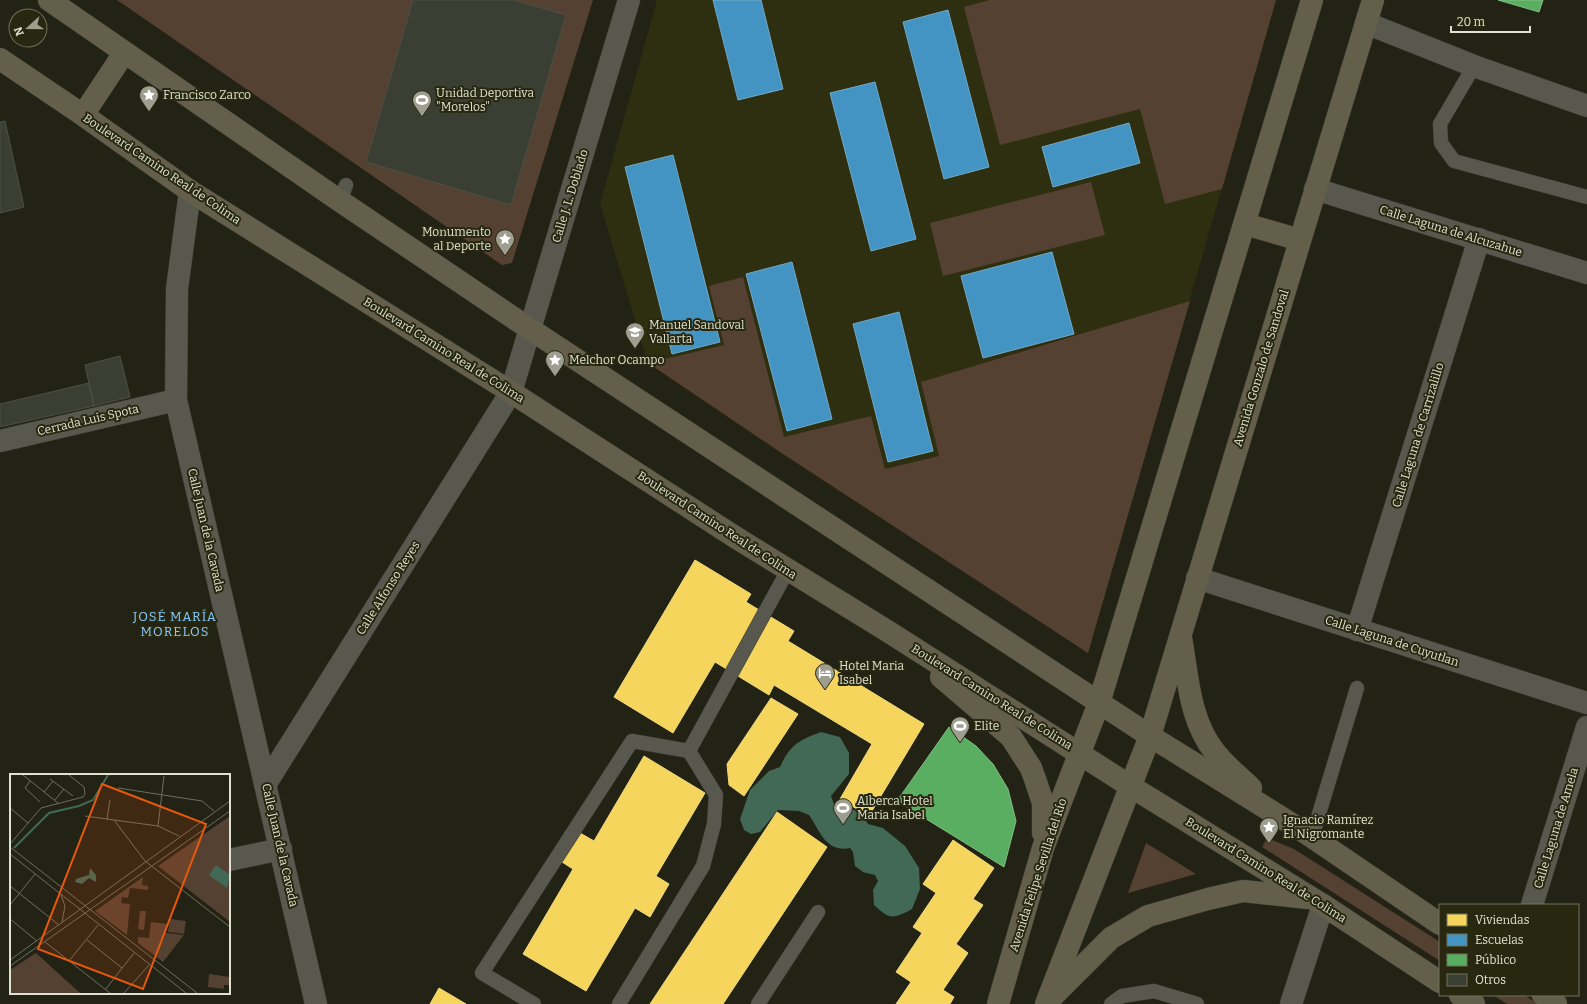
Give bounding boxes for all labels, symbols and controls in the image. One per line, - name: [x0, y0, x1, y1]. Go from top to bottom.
- north arrow: [8, 8, 48, 48]
- scale bar: [1451, 8, 1530, 34]
- text: 20 m: [1457, 15, 1486, 29]
- text: N: [11, 25, 27, 38]
- place icon: Francisco Zarco: [138, 84, 160, 112]
- place label: Unidad Deportiva "Morelos": [436, 86, 534, 114]
- place label: Francisco Zarco: [163, 88, 251, 102]
- sports icon: Unidad Deportiva "Morelos": [411, 89, 433, 117]
- street label: Boulevard Camino Real de Colima: [81, 111, 244, 227]
- street label: Calle J. L. Doblado: [549, 148, 591, 244]
- street label: Calle Laguna de Alcuzahue: [1378, 203, 1524, 259]
- place label: Monumento al Deporte: [422, 225, 491, 253]
- place icon: Monumento al Deporte: [494, 228, 516, 256]
- street label: Avenida Gonzalo de Sandoval: [1230, 287, 1292, 448]
- street label: Boulevard Camino Real de Colima: [361, 295, 527, 406]
- place label: Manuel Sandoval Vallarta: [649, 318, 745, 346]
- school or university icon: Manuel Sandoval Vallarta: [624, 321, 646, 349]
- place icon: Melchor Ocampo: [544, 349, 566, 377]
- place label: Melchor Ocampo: [569, 353, 664, 367]
- street label: Calle Laguna de Carrizalillo: [1389, 361, 1447, 509]
- street label: Cerrada Luis Spota: [36, 401, 141, 438]
- street label: Calle Juan de la Cavada: [185, 467, 227, 593]
- street label: Boulevard Camino Real de Colima: [635, 468, 800, 582]
- street label: Calle Alfonso Reyes: [354, 538, 423, 637]
- district label: JOSÉ MARÍA MORELOS: [132, 609, 217, 639]
- street label: Calle Laguna de Cuyutlan: [1323, 613, 1461, 669]
- street label: Boulevard Camino Real de Colima: [909, 642, 1075, 753]
- place label: Hotel Maria Isabel: [839, 659, 904, 687]
- hotel icon: Hotel Maria Isabel: [814, 662, 836, 690]
- sports icon: Elite: [949, 715, 971, 743]
- place label: Elite: [974, 719, 999, 733]
- street label: Calle Laguna de Amela: [1531, 765, 1581, 890]
- inset map: [10, 774, 230, 994]
- street label: Calle Juan de la Cavada: [259, 782, 301, 908]
- place label: Alberca Hotel Maria Isabel: [857, 794, 933, 822]
- sports icon: Alberca Hotel Maria Isabel: [832, 797, 854, 825]
- street label: Avenida Felipe Sevilla del Río: [1007, 797, 1069, 953]
- place label: Ignacio Ramírez El Nigromante: [1283, 813, 1373, 841]
- street label: Boulevard Camino Real de Colima: [1183, 815, 1349, 926]
- place icon: Ignacio Ramírez El Nigromante: [1258, 816, 1280, 844]
- legend: [1439, 904, 1579, 996]
- text: Viviendas: [1475, 913, 1530, 927]
- text: Escuelas: [1475, 933, 1524, 947]
- text: Público: [1475, 953, 1516, 967]
- text: Otros: [1475, 973, 1506, 987]

